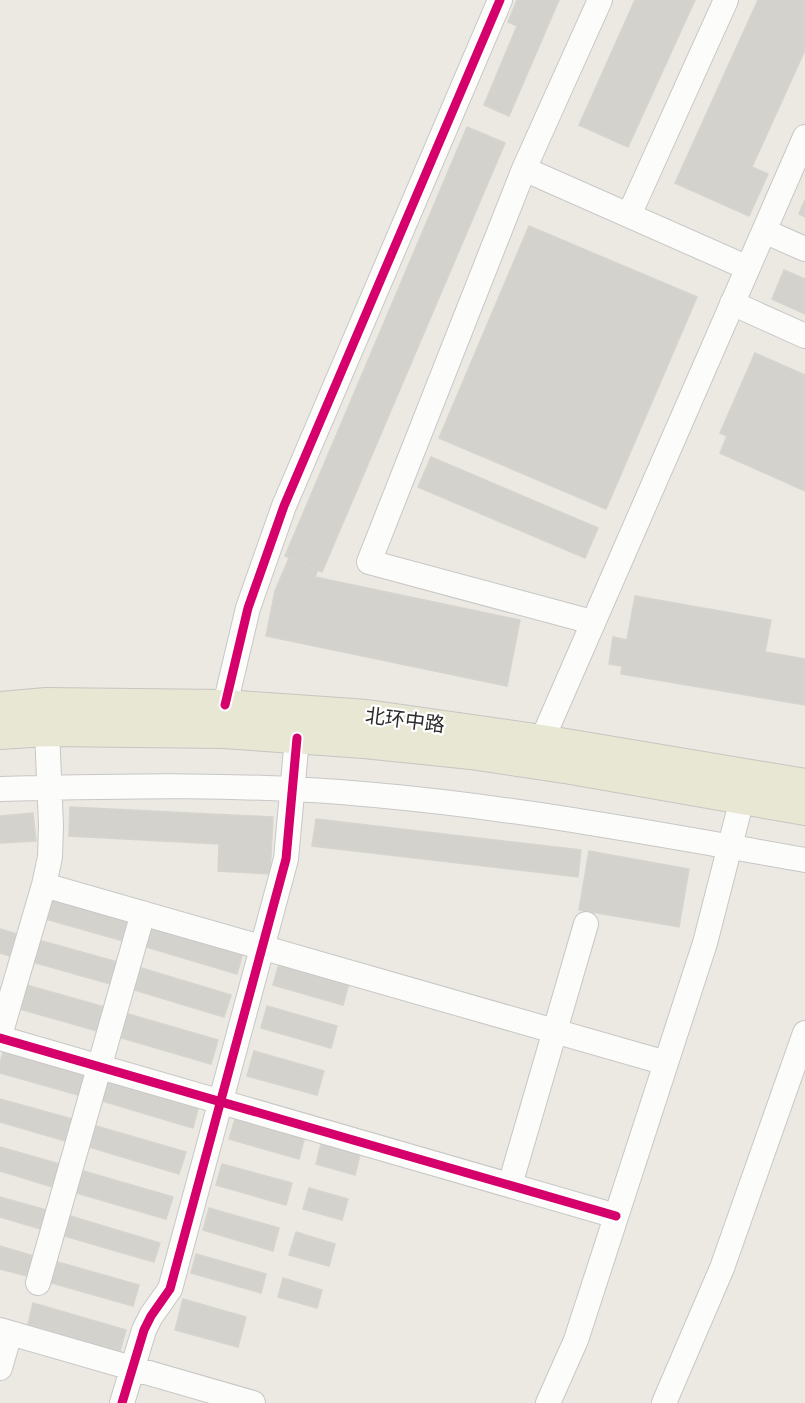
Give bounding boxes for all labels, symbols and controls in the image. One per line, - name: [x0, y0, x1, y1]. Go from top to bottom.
- street label: 北环中路: [364, 704, 446, 736]

